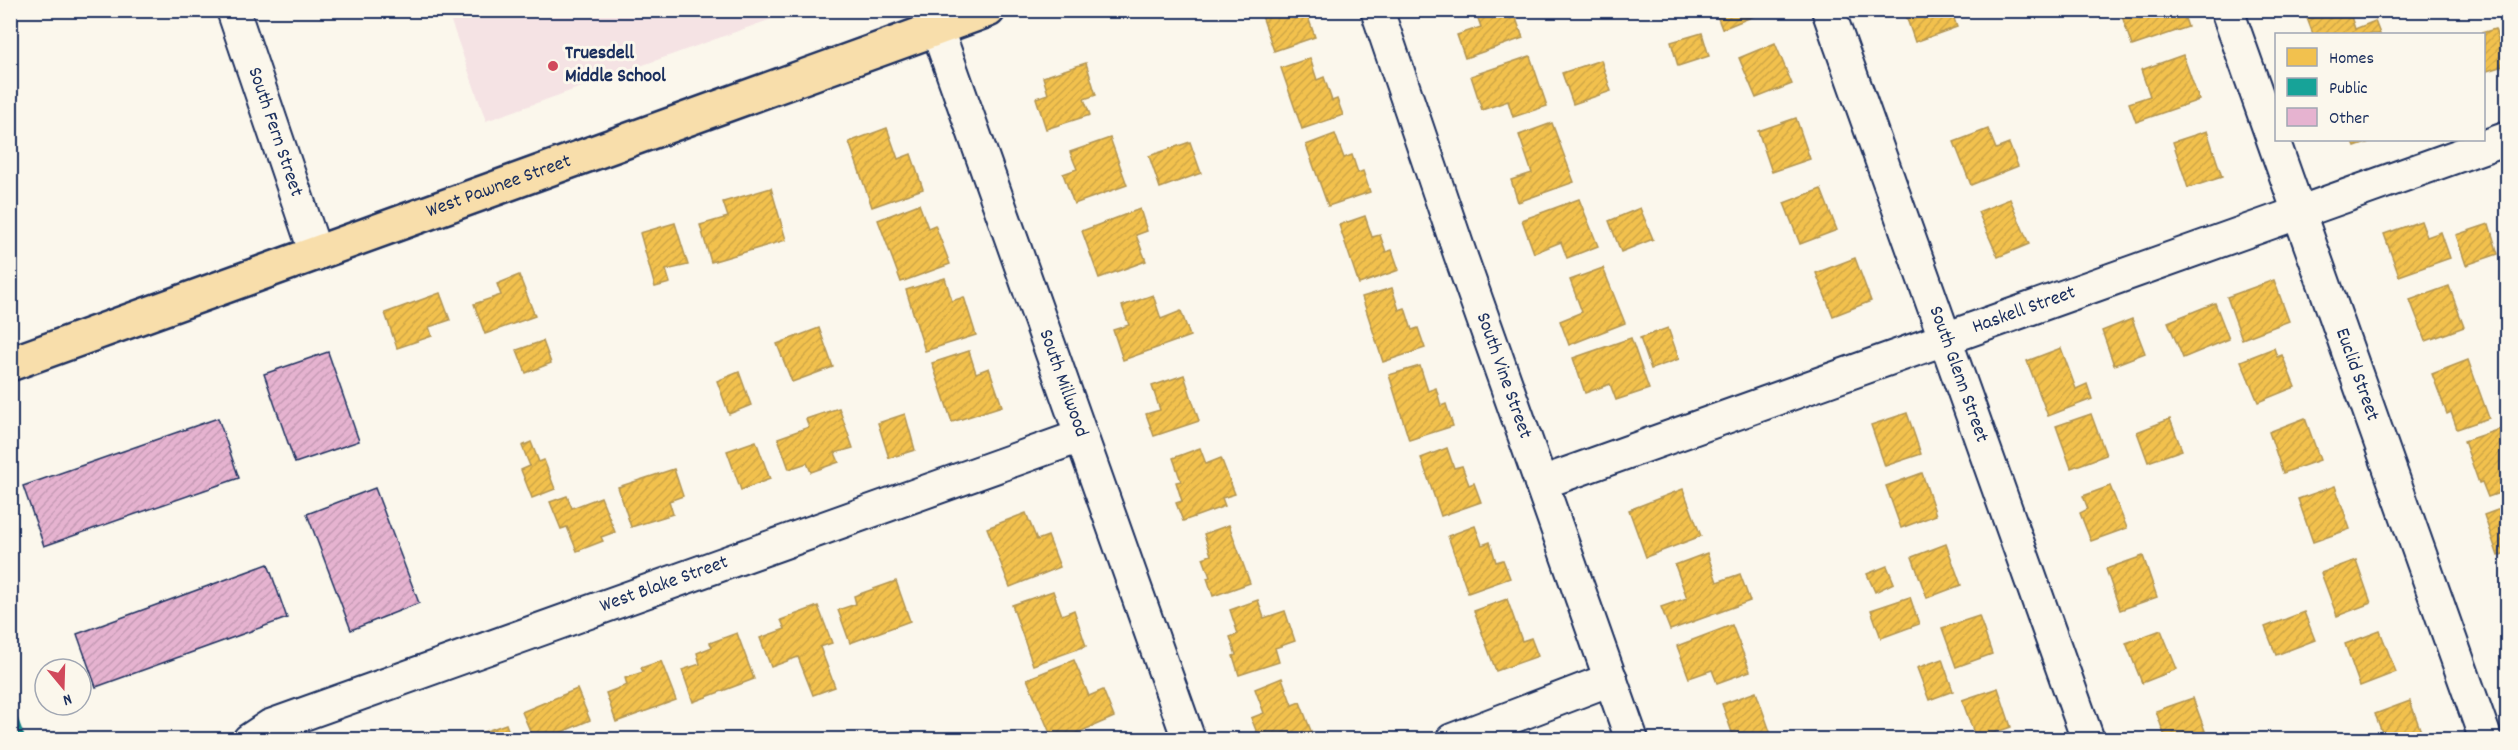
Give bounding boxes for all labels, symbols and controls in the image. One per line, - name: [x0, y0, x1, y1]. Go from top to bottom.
- legend: [2275, 33, 2485, 141]
- place label: Truesdell Middle School: [565, 40, 666, 91]
- text: Homes: [2329, 47, 2374, 72]
- marker: Truesdell Middle School: [546, 59, 560, 73]
- street label: South Fern Street: [240, 64, 310, 201]
- text: Public: [2329, 77, 2368, 102]
- text: Other: [2329, 107, 2369, 132]
- street label: West Pawnee Street: [423, 148, 575, 226]
- street label: Haskell Street: [1969, 279, 2080, 342]
- street label: South Glenn Street: [1921, 303, 1995, 447]
- street label: South Vine Street: [1468, 309, 1538, 443]
- street label: Euclid Street: [2327, 324, 2386, 425]
- street label: South Millwood: [1031, 326, 1095, 441]
- street label: West Blake Street: [596, 549, 732, 621]
- north arrow: [33, 657, 93, 717]
- text: N: [59, 687, 75, 711]

